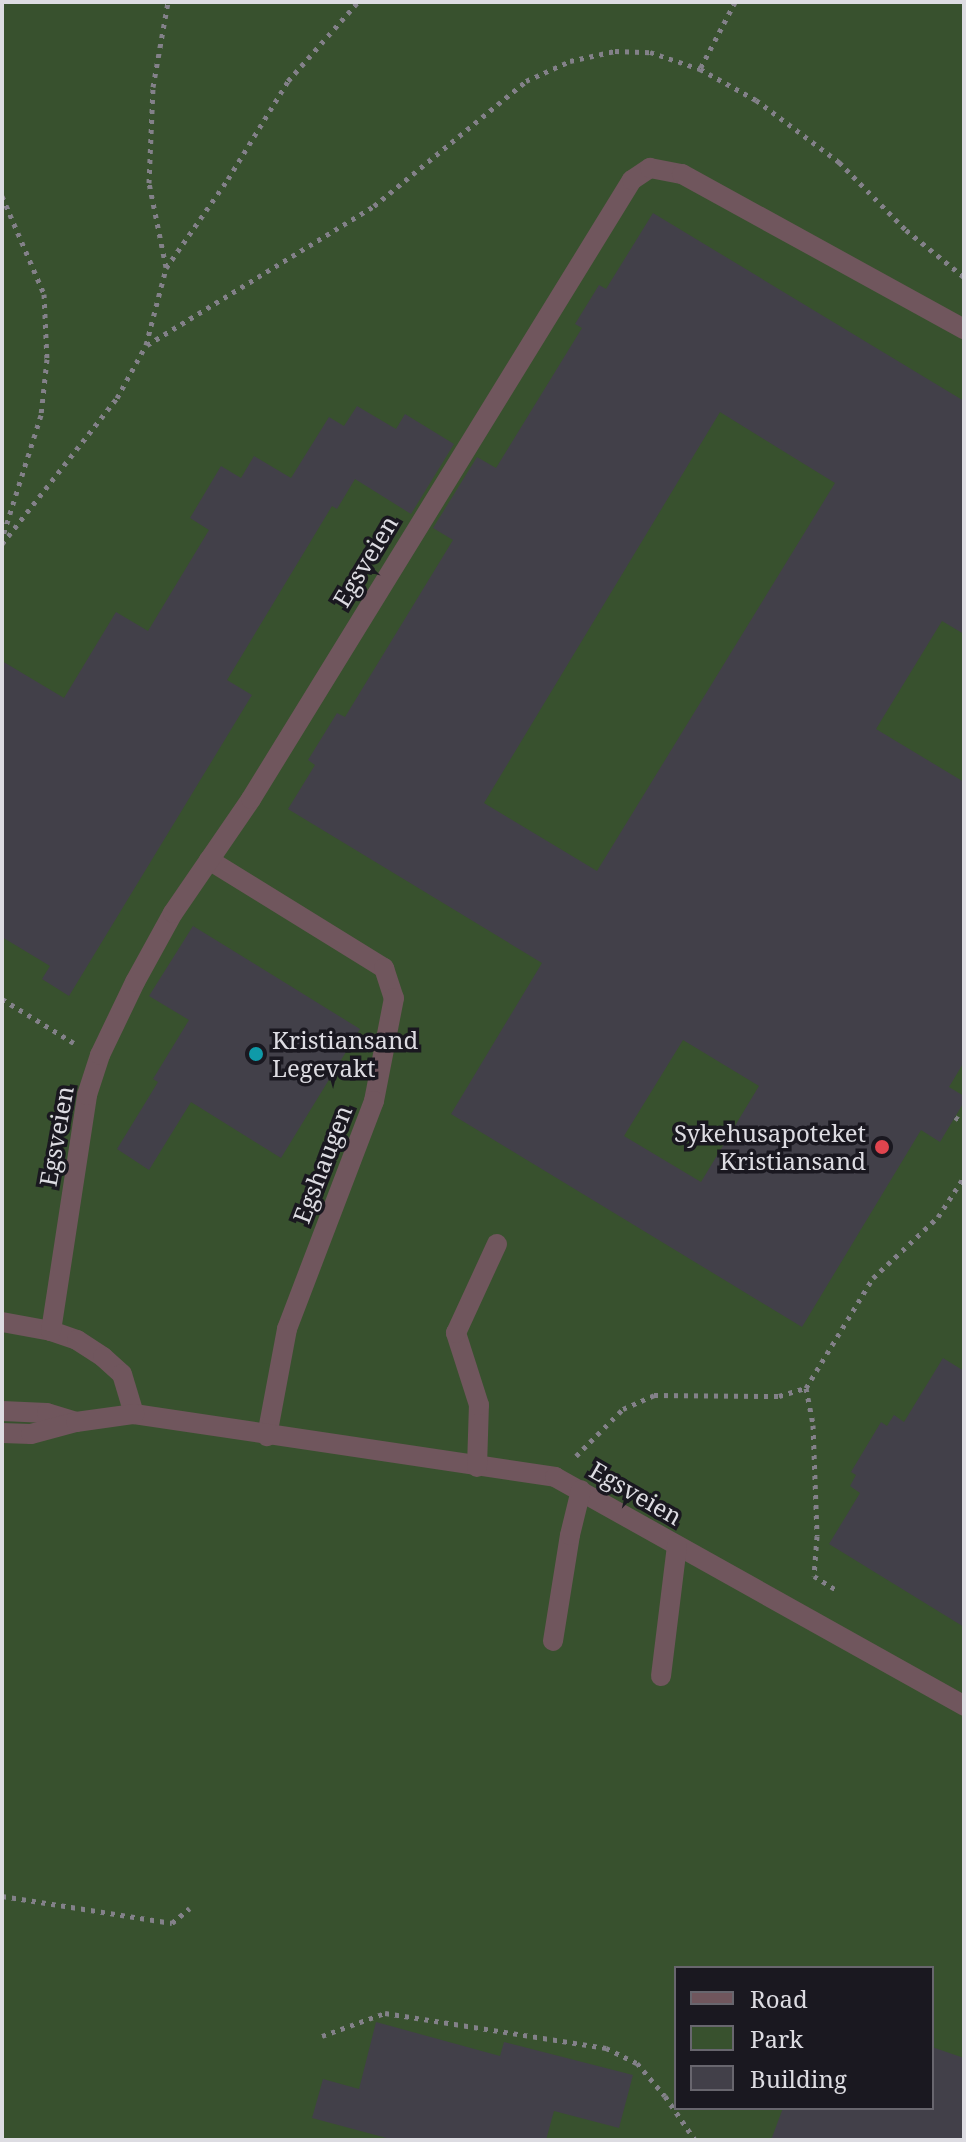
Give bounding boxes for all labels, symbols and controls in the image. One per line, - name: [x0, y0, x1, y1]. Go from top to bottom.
- street label: Egsveien: [327, 510, 403, 612]
- place label: Kristiansand Legevakt: [272, 1026, 418, 1082]
- marker: Kristiansand Legevakt: [247, 1045, 265, 1063]
- street label: Egsveien: [33, 1084, 79, 1188]
- street label: Egshaugen: [286, 1101, 358, 1227]
- place label: Sykehusapoteket Kristiansand: [674, 1119, 866, 1175]
- marker: Sykehusapoteket Kristiansand: [873, 1138, 891, 1156]
- street label: Egsveien: [585, 1455, 687, 1531]
- legend: [674, 1966, 934, 2110]
- text: Road: [750, 1982, 808, 2015]
- text: Park: [750, 2022, 803, 2055]
- text: Building: [750, 2062, 847, 2095]

